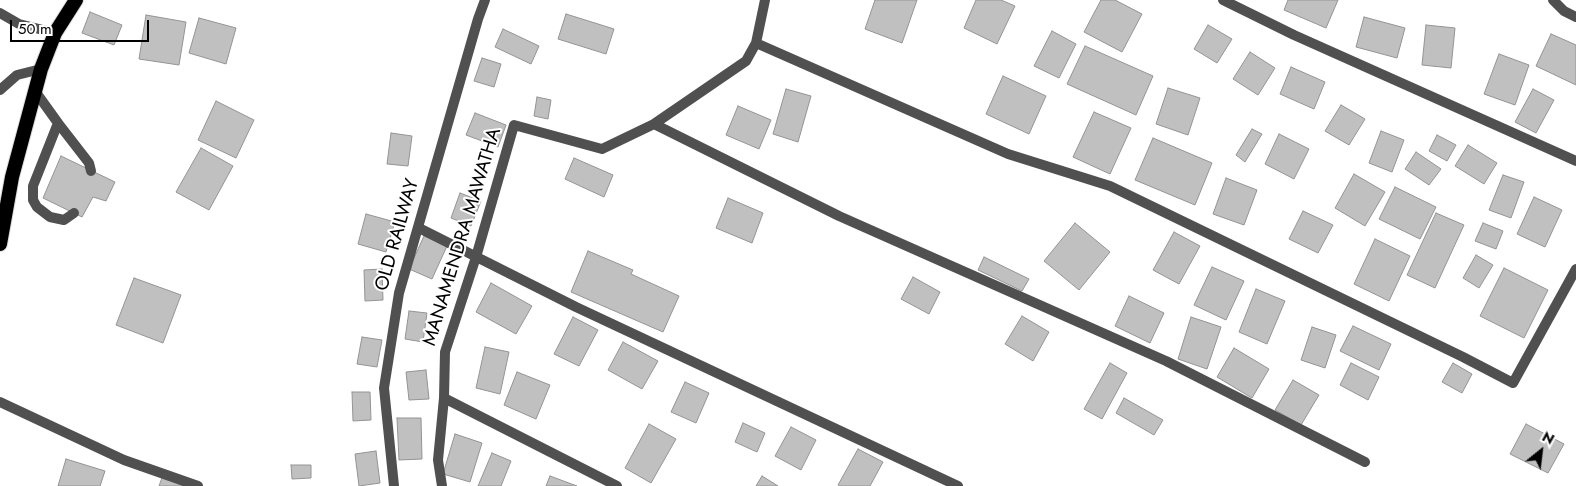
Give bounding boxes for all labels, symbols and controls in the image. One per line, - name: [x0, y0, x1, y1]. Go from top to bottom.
- scale bar: [12, 10, 151, 42]
- text: 50 m: [18, 18, 52, 40]
- street label: MANAMENDRA MAWATHA: [419, 125, 507, 349]
- street label: OLD RAILWAY: [371, 176, 425, 294]
- north arrow: [1516, 426, 1566, 476]
- text: N: [1539, 426, 1558, 449]

